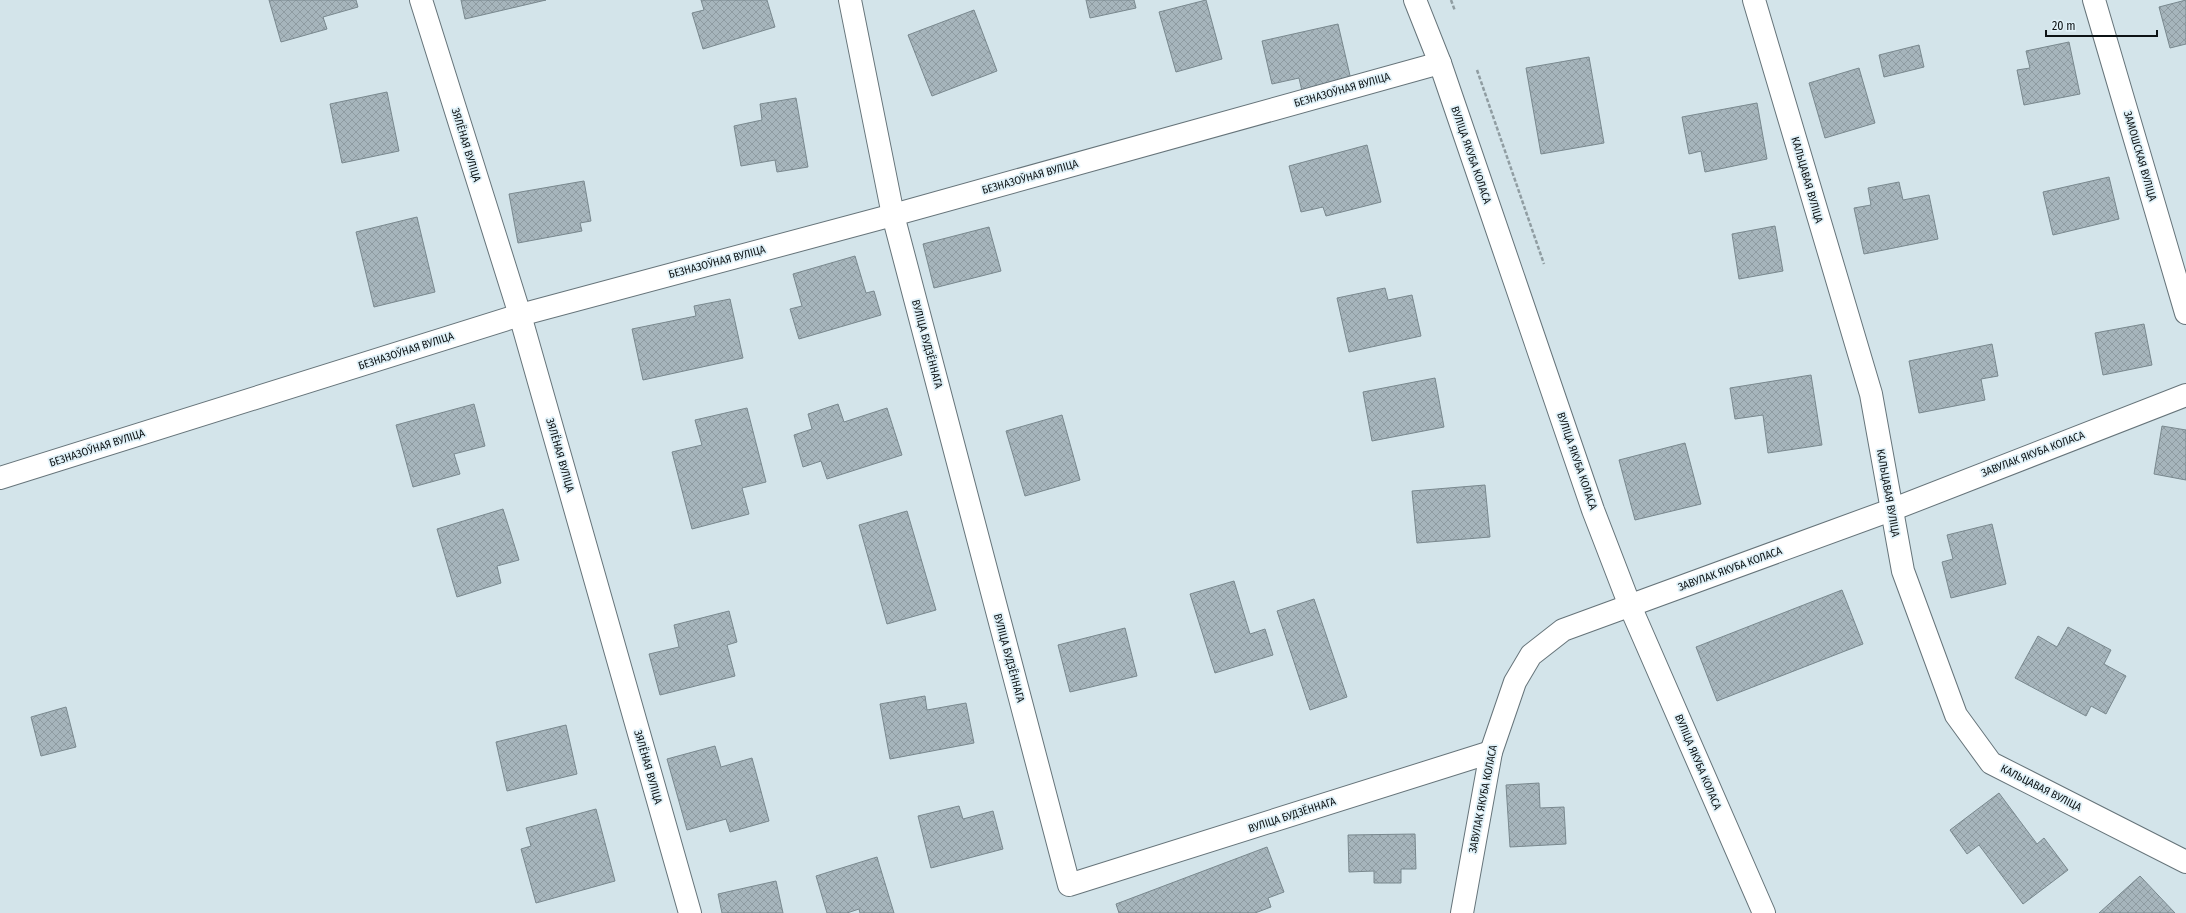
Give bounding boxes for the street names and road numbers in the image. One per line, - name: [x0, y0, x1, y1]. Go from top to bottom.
- street label: БЕЗНАЗОЎНАЯ ВУЛІЦА: [1292, 69, 1392, 110]
- street label: ВУЛІЦА ЯКУБА КОЛАСА: [1448, 104, 1494, 206]
- street label: ЗЯЛЁНАЯ ВУЛІЦА: [449, 106, 483, 184]
- street label: ЗАМОШСКАЯ ВУЛІЦА: [2121, 109, 2159, 203]
- street label: КАЛЬЦАВАЯ ВУЛІЦА: [1788, 135, 1826, 225]
- street label: БЕЗНАЗОЎНАЯ ВУЛІЦА: [980, 156, 1080, 197]
- street label: БЕЗНАЗОЎНАЯ ВУЛІЦА: [667, 242, 767, 281]
- street label: ВУЛІЦА БУДЗЁННАГА: [909, 298, 945, 390]
- street label: БЕЗНАЗОЎНАЯ ВУЛІЦА: [356, 328, 456, 373]
- street label: ВУЛІЦА ЯКУБА КОЛАСА: [1554, 410, 1600, 512]
- street label: ЗЯЛЁНАЯ ВУЛІЦА: [543, 416, 577, 494]
- street label: БЕЗНАЗОЎНАЯ ВУЛІЦА: [47, 425, 147, 470]
- street label: ЗАВУЛАК ЯКУБА КОЛАСА: [1979, 428, 2087, 480]
- street label: КАЛЬЦАВАЯ ВУЛІЦА: [1874, 448, 1902, 538]
- street label: ЗАВУЛАК ЯКУБА КОЛАСА: [1676, 544, 1784, 594]
- street label: ВУЛІЦА БУДЗЁННАГА: [991, 612, 1027, 704]
- street label: ВУЛІЦА ЯКУБА КОЛАСА: [1672, 712, 1724, 812]
- street label: ЗЯЛЁНАЯ ВУЛІЦА: [631, 728, 665, 806]
- street label: ЗАВУЛАК ЯКУБА КОЛАСА: [1466, 744, 1500, 854]
- street label: КАЛЬЦАВАЯ ВУЛІЦА: [1998, 762, 2084, 814]
- street label: ВУЛІЦА БУДЗЁННАГА: [1247, 795, 1338, 835]

